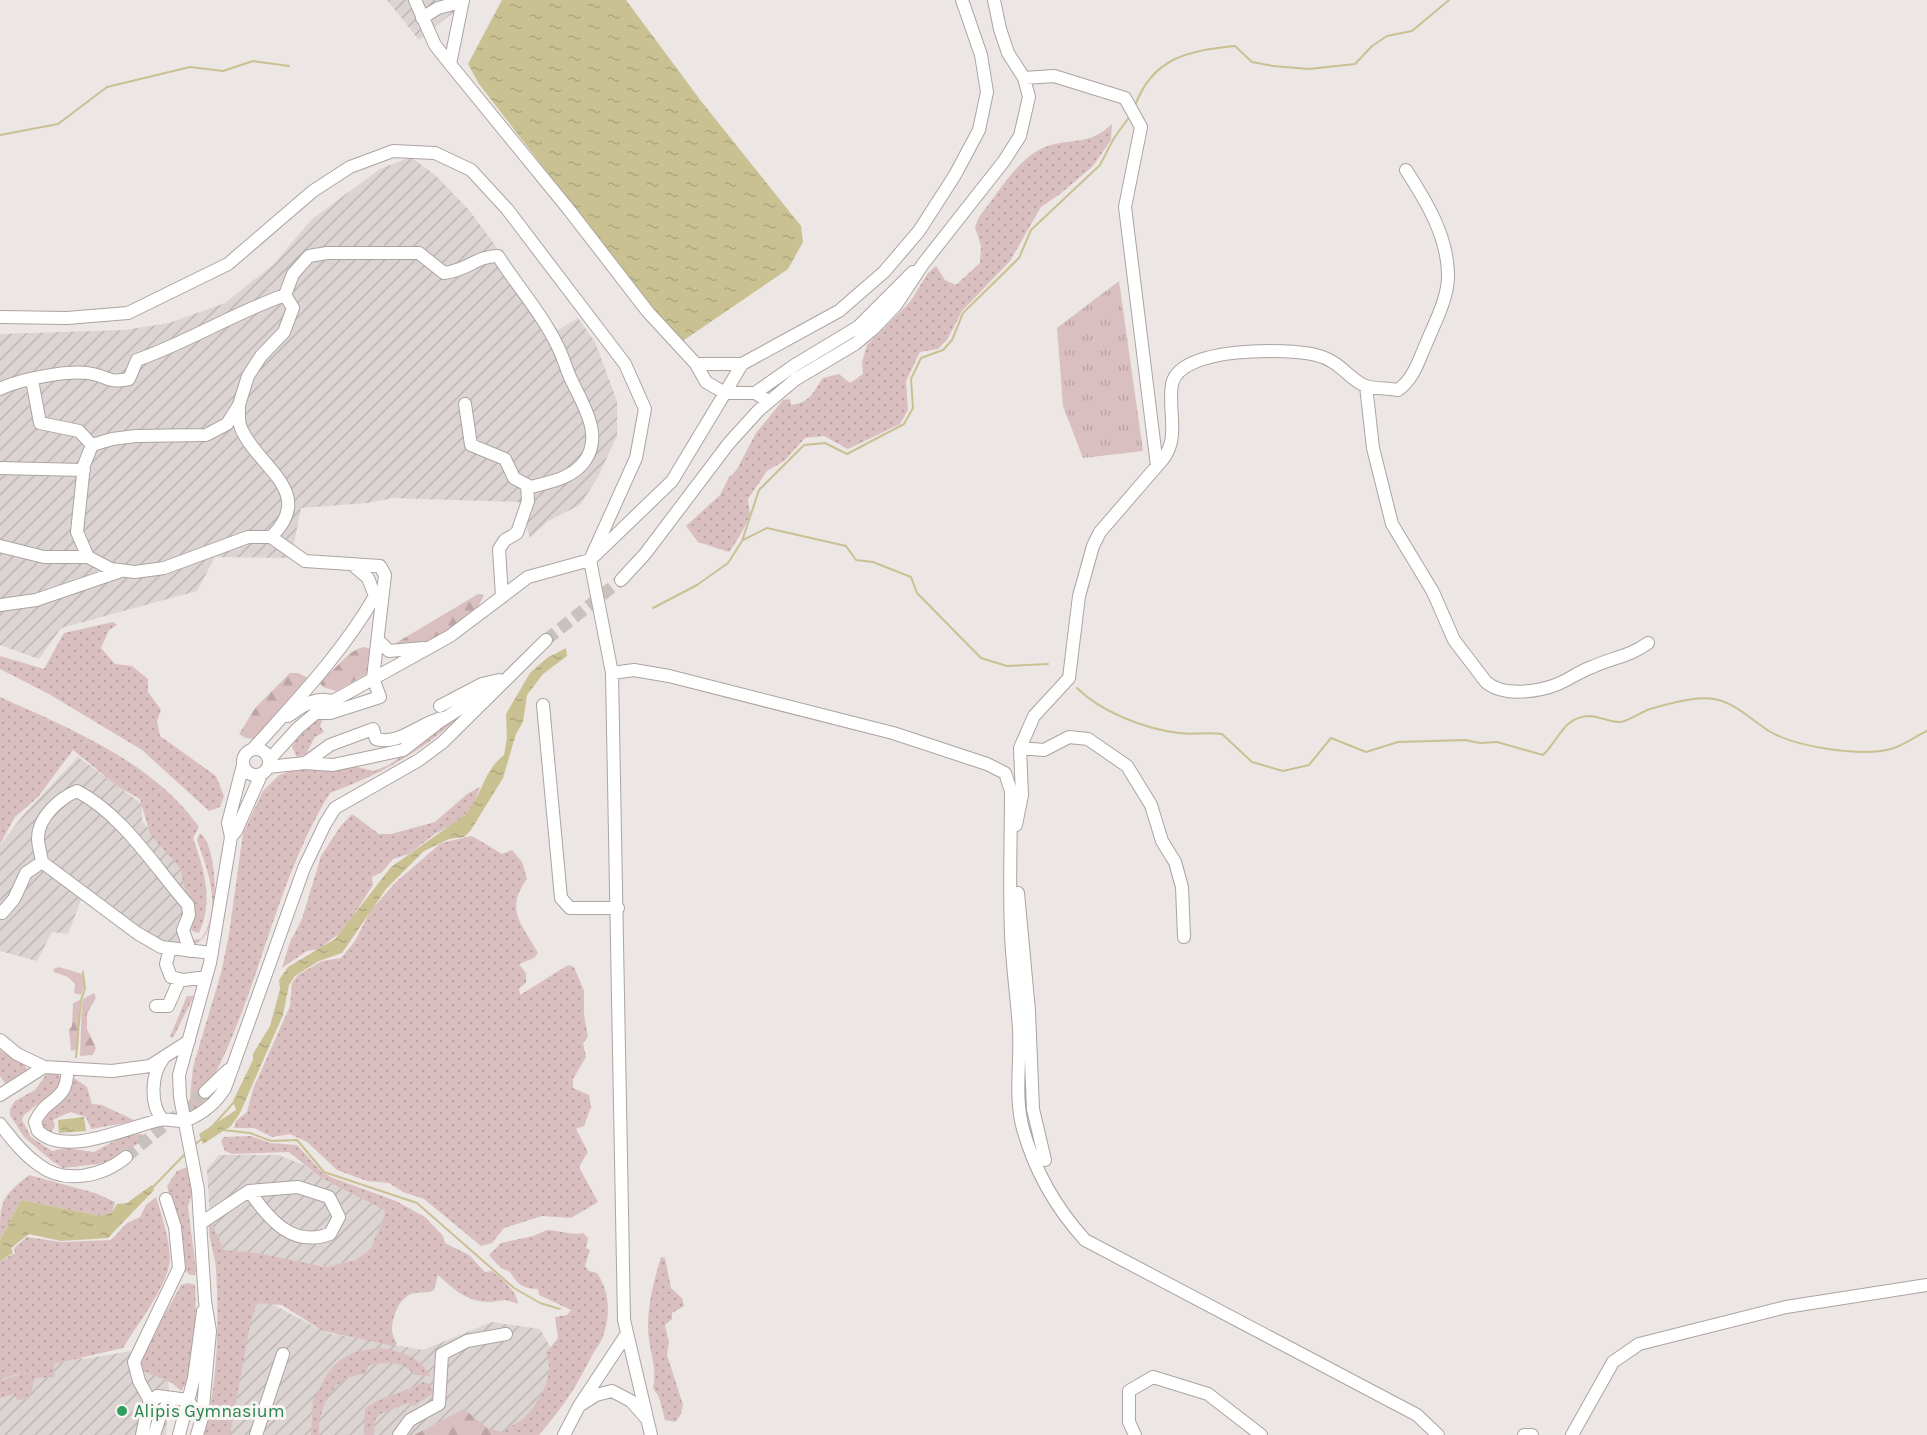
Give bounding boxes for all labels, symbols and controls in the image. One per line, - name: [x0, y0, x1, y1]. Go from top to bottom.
- place label: Alipis Gymnasium: [134, 1400, 285, 1422]
- marker: Alipis Gymnasium: [115, 1404, 129, 1418]

